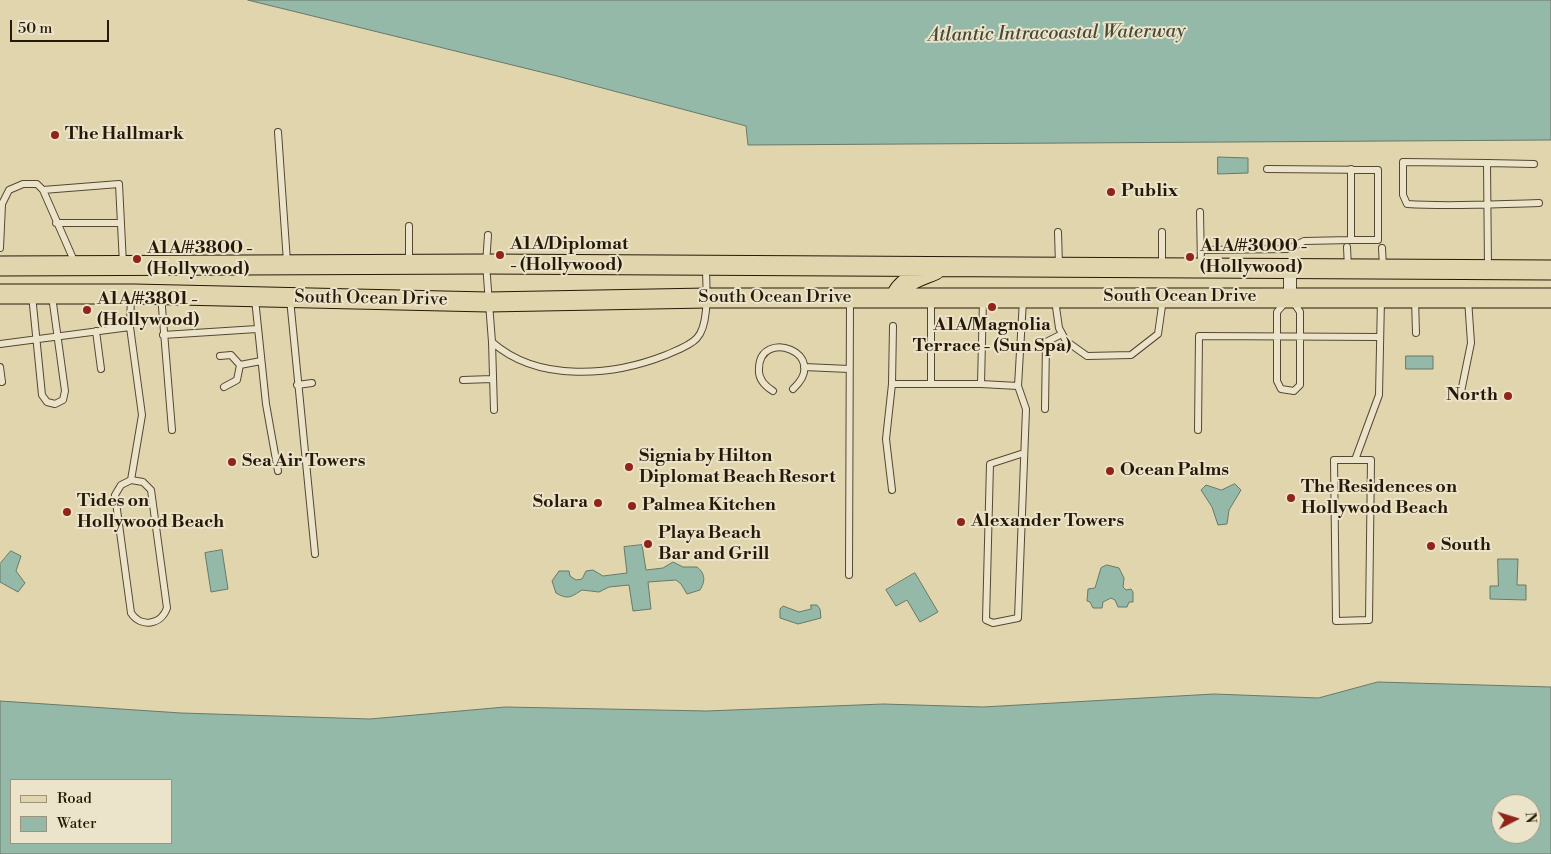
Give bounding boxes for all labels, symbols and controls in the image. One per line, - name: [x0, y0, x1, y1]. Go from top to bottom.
- scale bar: [12, 10, 111, 42]
- text: 50 m: [18, 19, 52, 38]
- water label: Atlantic Intracoastal Waterway: [928, 20, 1186, 48]
- place label: The Hallmark: [65, 124, 184, 146]
- marker: The Hallmark: [49, 129, 61, 141]
- place label: Publix: [1121, 181, 1178, 203]
- marker: Publix: [1105, 186, 1117, 198]
- place label: A1A/Diplomat - (Hollywood): [510, 234, 628, 276]
- place label: A1A/#3000 - (Hollywood): [1200, 236, 1308, 278]
- place label: A1A/#3800 - (Hollywood): [147, 238, 253, 280]
- marker: A1A/Diplomat - (Hollywood): [494, 249, 506, 261]
- marker: A1A/#3000 - (Hollywood): [1184, 251, 1196, 263]
- marker: A1A/#3800 - (Hollywood): [131, 253, 143, 265]
- street label: South Ocean Drive: [1103, 286, 1257, 308]
- street label: South Ocean Drive: [294, 287, 448, 311]
- street label: South Ocean Drive: [698, 287, 852, 309]
- place label: A1A/#3801 - (Hollywood): [97, 289, 199, 332]
- marker: A1A/Magnolia Terrace - (Sun Spa): [986, 301, 998, 313]
- marker: A1A/#3801 - (Hollywood): [81, 304, 93, 316]
- place label: A1A/Magnolia Terrace - (Sun Spa): [913, 315, 1071, 358]
- place label: North: [1446, 385, 1498, 407]
- marker: North: [1502, 390, 1514, 402]
- place label: Signia by Hilton Diplomat Beach Resort: [639, 446, 836, 488]
- place label: Sea Air Towers: [242, 451, 365, 473]
- marker: Sea Air Towers: [226, 456, 238, 468]
- place label: Ocean Palms: [1120, 460, 1229, 482]
- marker: Signia by Hilton Diplomat Beach Resort: [623, 461, 635, 473]
- marker: Ocean Palms: [1104, 465, 1116, 477]
- place label: The Residences on Hollywood Beach: [1301, 477, 1457, 520]
- place label: Tides on Hollywood Beach: [77, 491, 224, 534]
- place label: Solara: [533, 492, 588, 514]
- marker: The Residences on Hollywood Beach: [1285, 492, 1297, 504]
- place label: Palmea Kitchen: [642, 495, 776, 517]
- marker: Solara: [592, 497, 604, 509]
- marker: Palmea Kitchen: [626, 500, 638, 512]
- marker: Tides on Hollywood Beach: [61, 506, 73, 518]
- place label: Alexander Towers: [971, 511, 1124, 533]
- marker: Alexander Towers: [955, 516, 967, 528]
- place label: Playa Beach Bar and Grill: [658, 523, 769, 566]
- place label: South: [1441, 535, 1491, 557]
- marker: Playa Beach Bar and Grill: [642, 538, 654, 550]
- marker: South: [1425, 540, 1437, 552]
- legend: [10, 779, 172, 844]
- text: Road: [57, 789, 92, 808]
- north arrow: [1491, 794, 1541, 844]
- text: N: [1520, 811, 1539, 824]
- text: Water: [57, 814, 96, 833]

